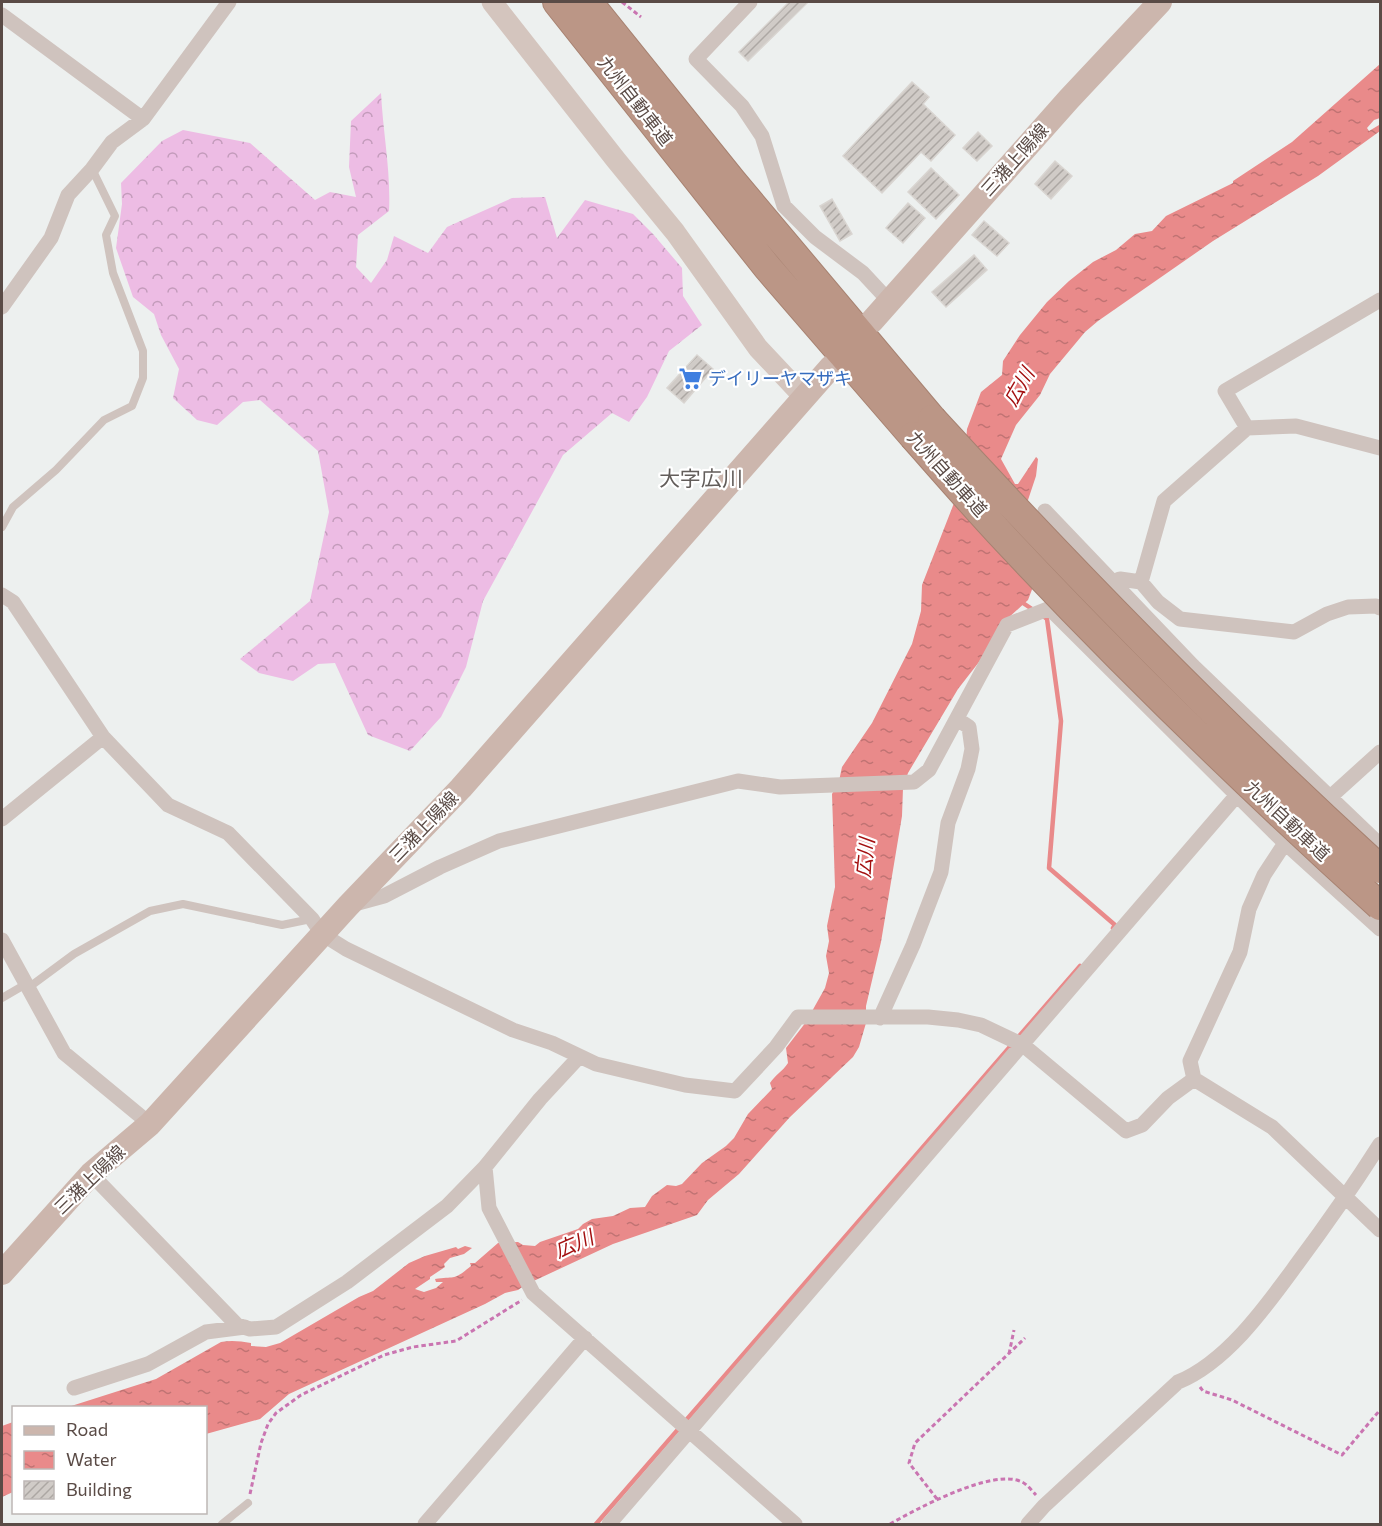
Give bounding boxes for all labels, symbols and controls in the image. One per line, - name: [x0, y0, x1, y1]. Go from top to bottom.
- street label: 九州自動車道: [594, 51, 678, 150]
- street label: 三潴上陽線: [976, 119, 1053, 200]
- water label: 広川: [998, 361, 1040, 410]
- supermarket icon: デイリーヤマザキ: [677, 366, 703, 392]
- place label: デイリーヤマザキ: [708, 367, 852, 389]
- street label: 九州自動車道: [903, 426, 992, 521]
- district label: 大字広川: [659, 465, 743, 490]
- street label: 九州自動車道: [1241, 775, 1335, 865]
- street label: 三潴上陽線: [384, 786, 462, 866]
- water label: 広川: [850, 835, 878, 879]
- street label: 三潴上陽線: [49, 1140, 129, 1218]
- water label: 広川: [551, 1223, 599, 1262]
- legend: [12, 1406, 207, 1514]
- text: Road: [66, 1418, 108, 1440]
- text: Water: [66, 1448, 117, 1470]
- text: Building: [66, 1478, 132, 1500]

